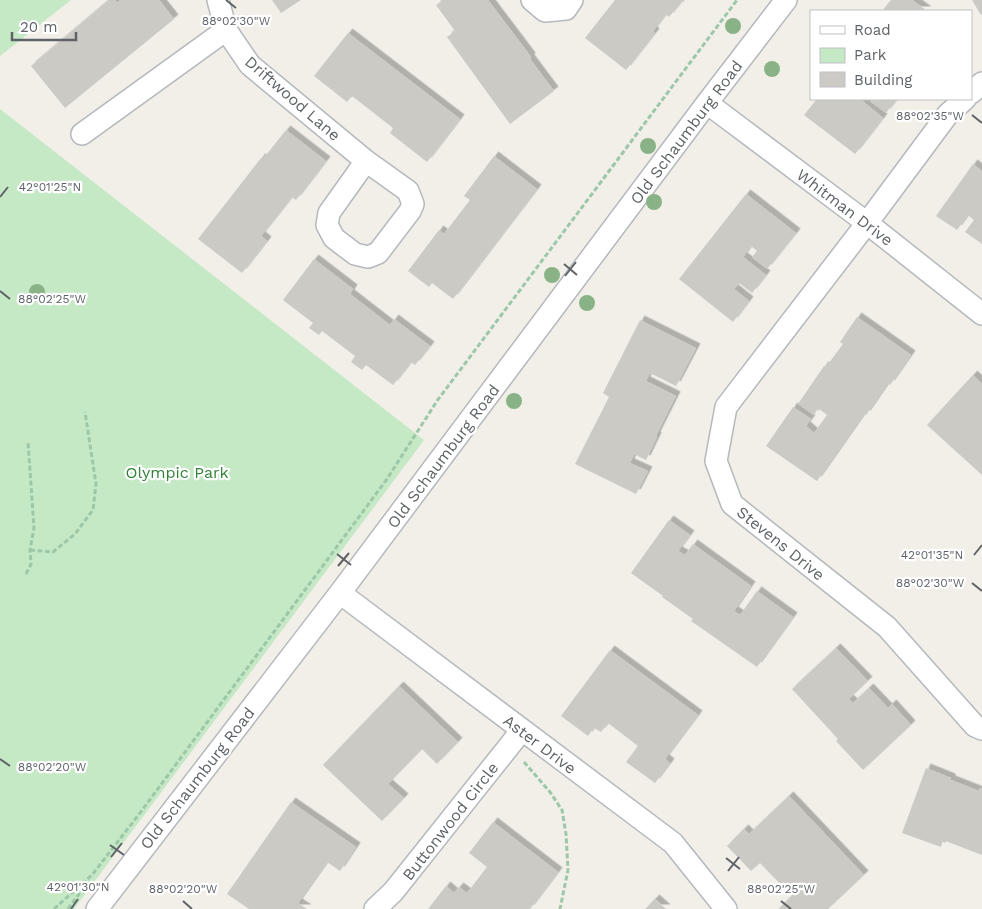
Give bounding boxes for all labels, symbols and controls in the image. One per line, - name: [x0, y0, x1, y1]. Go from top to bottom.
- scale bar: [12, 10, 76, 42]
- legend: [810, 10, 972, 100]
- text: 88°02'30"W: [202, 14, 271, 28]
- text: 20 m: [20, 18, 58, 36]
- text: Road: [854, 21, 891, 39]
- text: Park: [854, 46, 887, 64]
- street label: Driftwood Lane: [241, 52, 344, 145]
- street label: Old Schaumburg Road: [626, 57, 747, 208]
- text: Building: [854, 71, 912, 89]
- text: 88°02'35"W: [896, 109, 964, 123]
- street label: Whitman Drive: [793, 165, 897, 250]
- text: 42°01'25"N: [19, 180, 81, 194]
- text: 88°02'25"W: [18, 292, 86, 306]
- street label: Old Schaumburg Road: [383, 381, 504, 532]
- park label: Olympic Park: [125, 463, 229, 482]
- street label: Stevens Drive: [733, 502, 828, 584]
- text: 42°01'35"N: [901, 548, 963, 562]
- text: 88°02'30"W: [896, 576, 965, 590]
- street label: Old Schaumburg Road: [136, 704, 259, 853]
- street label: Aster Drive: [500, 711, 580, 778]
- street label: Buttonwood Circle: [398, 759, 502, 884]
- text: 88°02'20"W: [18, 760, 87, 774]
- text: 42°01'30"N: [47, 880, 109, 894]
- text: 88°02'20"W: [149, 882, 218, 896]
- text: 88°02'25"W: [747, 882, 815, 896]

